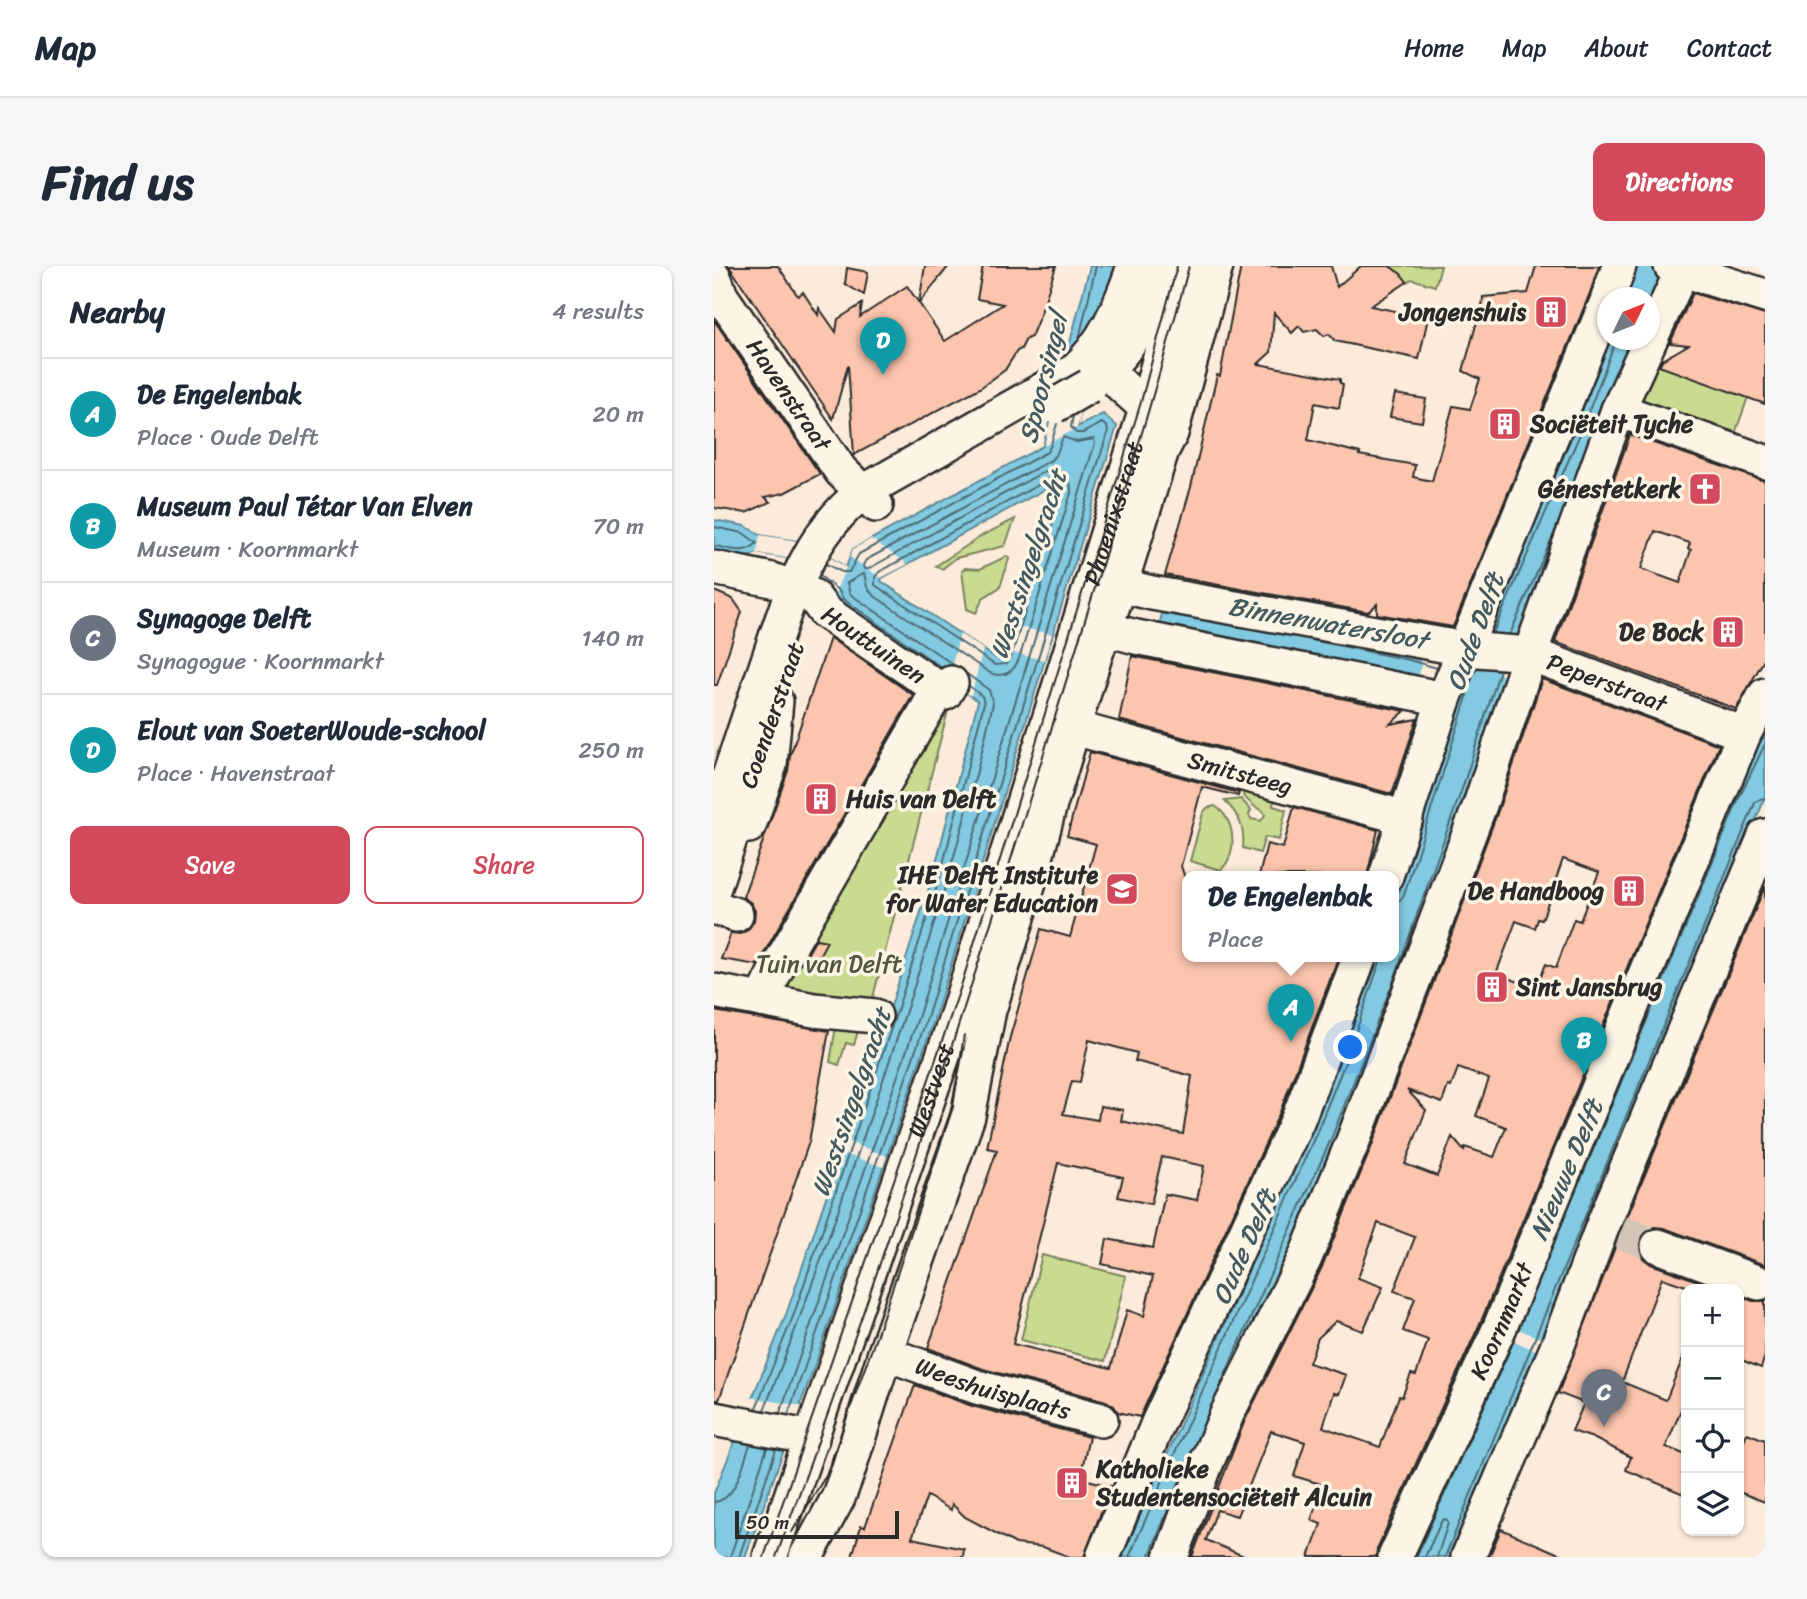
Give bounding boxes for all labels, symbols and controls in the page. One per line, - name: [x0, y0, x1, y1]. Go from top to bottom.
- text: Map: [35, 19, 96, 77]
- text: Home: [1404, 27, 1464, 69]
- text: Map: [1502, 27, 1546, 69]
- text: About: [1584, 27, 1649, 69]
- text: Contact: [1687, 27, 1772, 69]
- text: Find us: [42, 139, 194, 226]
- button: Directions: [1593, 143, 1765, 221]
- text: Nearby: [70, 285, 165, 339]
- north arrow: [1597, 287, 1660, 350]
- text: 4 results: [552, 291, 644, 332]
- place label: Jongenshuis: [1397, 291, 1527, 333]
- building icon: Jongenshuis: [1532, 293, 1570, 331]
- water label: Spoorsingel: [1005, 303, 1083, 448]
- pin: D: [860, 317, 906, 375]
- street label: Havenstraat: [735, 329, 843, 461]
- text: De Engelenbak: [137, 371, 302, 417]
- text: A: [85, 394, 101, 435]
- text: 20 m: [593, 394, 644, 435]
- place label: Sociëteit Tyche: [1529, 403, 1694, 445]
- building icon: Sociëteit Tyche: [1486, 405, 1524, 443]
- text: Place · Oude Delft: [137, 417, 318, 458]
- street label: Phoenixstraat: [1071, 436, 1156, 591]
- water label: Westsingelgracht: [976, 461, 1081, 665]
- place label: Génestetkerk: [1538, 468, 1682, 510]
- church icon: Génestetkerk: [1686, 470, 1724, 508]
- text: Museum Paul Tétar Van Elven: [137, 483, 473, 529]
- text: B: [86, 506, 100, 547]
- text: 70 m: [593, 506, 644, 547]
- text: Museum · Koornmarkt: [137, 529, 358, 570]
- water label: Oude Delft: [1433, 564, 1519, 697]
- water label: Binnenwatersloot: [1225, 583, 1436, 664]
- street label: Houttuinen: [812, 594, 935, 696]
- text: Synagoge Delft: [137, 595, 311, 641]
- place label: De Bock: [1619, 611, 1704, 653]
- building icon: De Bock: [1709, 613, 1747, 651]
- text: C: [86, 618, 100, 659]
- text: 140 m: [582, 618, 644, 659]
- street label: Coenderstraat: [727, 636, 817, 794]
- text: Synagogue · Koornmarkt: [137, 641, 384, 682]
- street label: Peperstraat: [1541, 641, 1675, 725]
- text: Elout van SoeterWoude-school: [137, 707, 486, 753]
- text: D: [86, 730, 100, 771]
- text: 250 m: [578, 730, 644, 771]
- street label: Smitsteeg: [1183, 739, 1297, 807]
- text: Place · Havenstraat: [137, 753, 335, 794]
- place label: Huis van Delft: [846, 778, 997, 820]
- building icon: Huis van Delft: [802, 780, 840, 818]
- button: Save: [70, 826, 350, 904]
- button: Share: [364, 826, 644, 904]
- place label: IHE Delft Institute for Water Education: [886, 854, 1098, 924]
- school or university icon: IHE Delft Institute for Water Education: [1103, 870, 1141, 908]
- place label: De Handboog: [1467, 870, 1604, 912]
- popup: [1182, 871, 1399, 962]
- building icon: De Handboog: [1610, 872, 1648, 910]
- text: De Engelenbak: [1208, 873, 1373, 919]
- text: Place: [1208, 919, 1263, 960]
- park label: Tuin van Delft: [756, 943, 903, 985]
- place label: Sint Jansbrug: [1515, 966, 1662, 1008]
- building icon: Sint Jansbrug: [1473, 968, 1511, 1006]
- pin: A: [1268, 984, 1314, 1042]
- water label: Westsingelgracht: [797, 999, 906, 1202]
- pin: B: [1561, 1017, 1607, 1075]
- your location: [1333, 1030, 1367, 1064]
- street label: Westvest: [895, 1037, 967, 1143]
- water label: Nieuwe Delft: [1516, 1090, 1617, 1247]
- water label: Oude Delft: [1198, 1179, 1291, 1312]
- street label: Koornmarkt: [1458, 1254, 1546, 1387]
- map controls: [1681, 1284, 1744, 1536]
- button: +: [1681, 1284, 1744, 1347]
- street label: Weeshuisplaats: [909, 1345, 1076, 1432]
- button: −: [1681, 1347, 1744, 1410]
- pin: C: [1581, 1369, 1627, 1427]
- button: locate: [1681, 1410, 1744, 1473]
- place label: Katholieke Studentensociëteit Alcuin: [1095, 1448, 1372, 1518]
- building icon: Katholieke Studentensociëteit Alcuin: [1053, 1464, 1091, 1502]
- button: layers: [1681, 1473, 1744, 1536]
- text: 50 m: [746, 1506, 789, 1539]
- scale bar: [735, 1508, 900, 1540]

